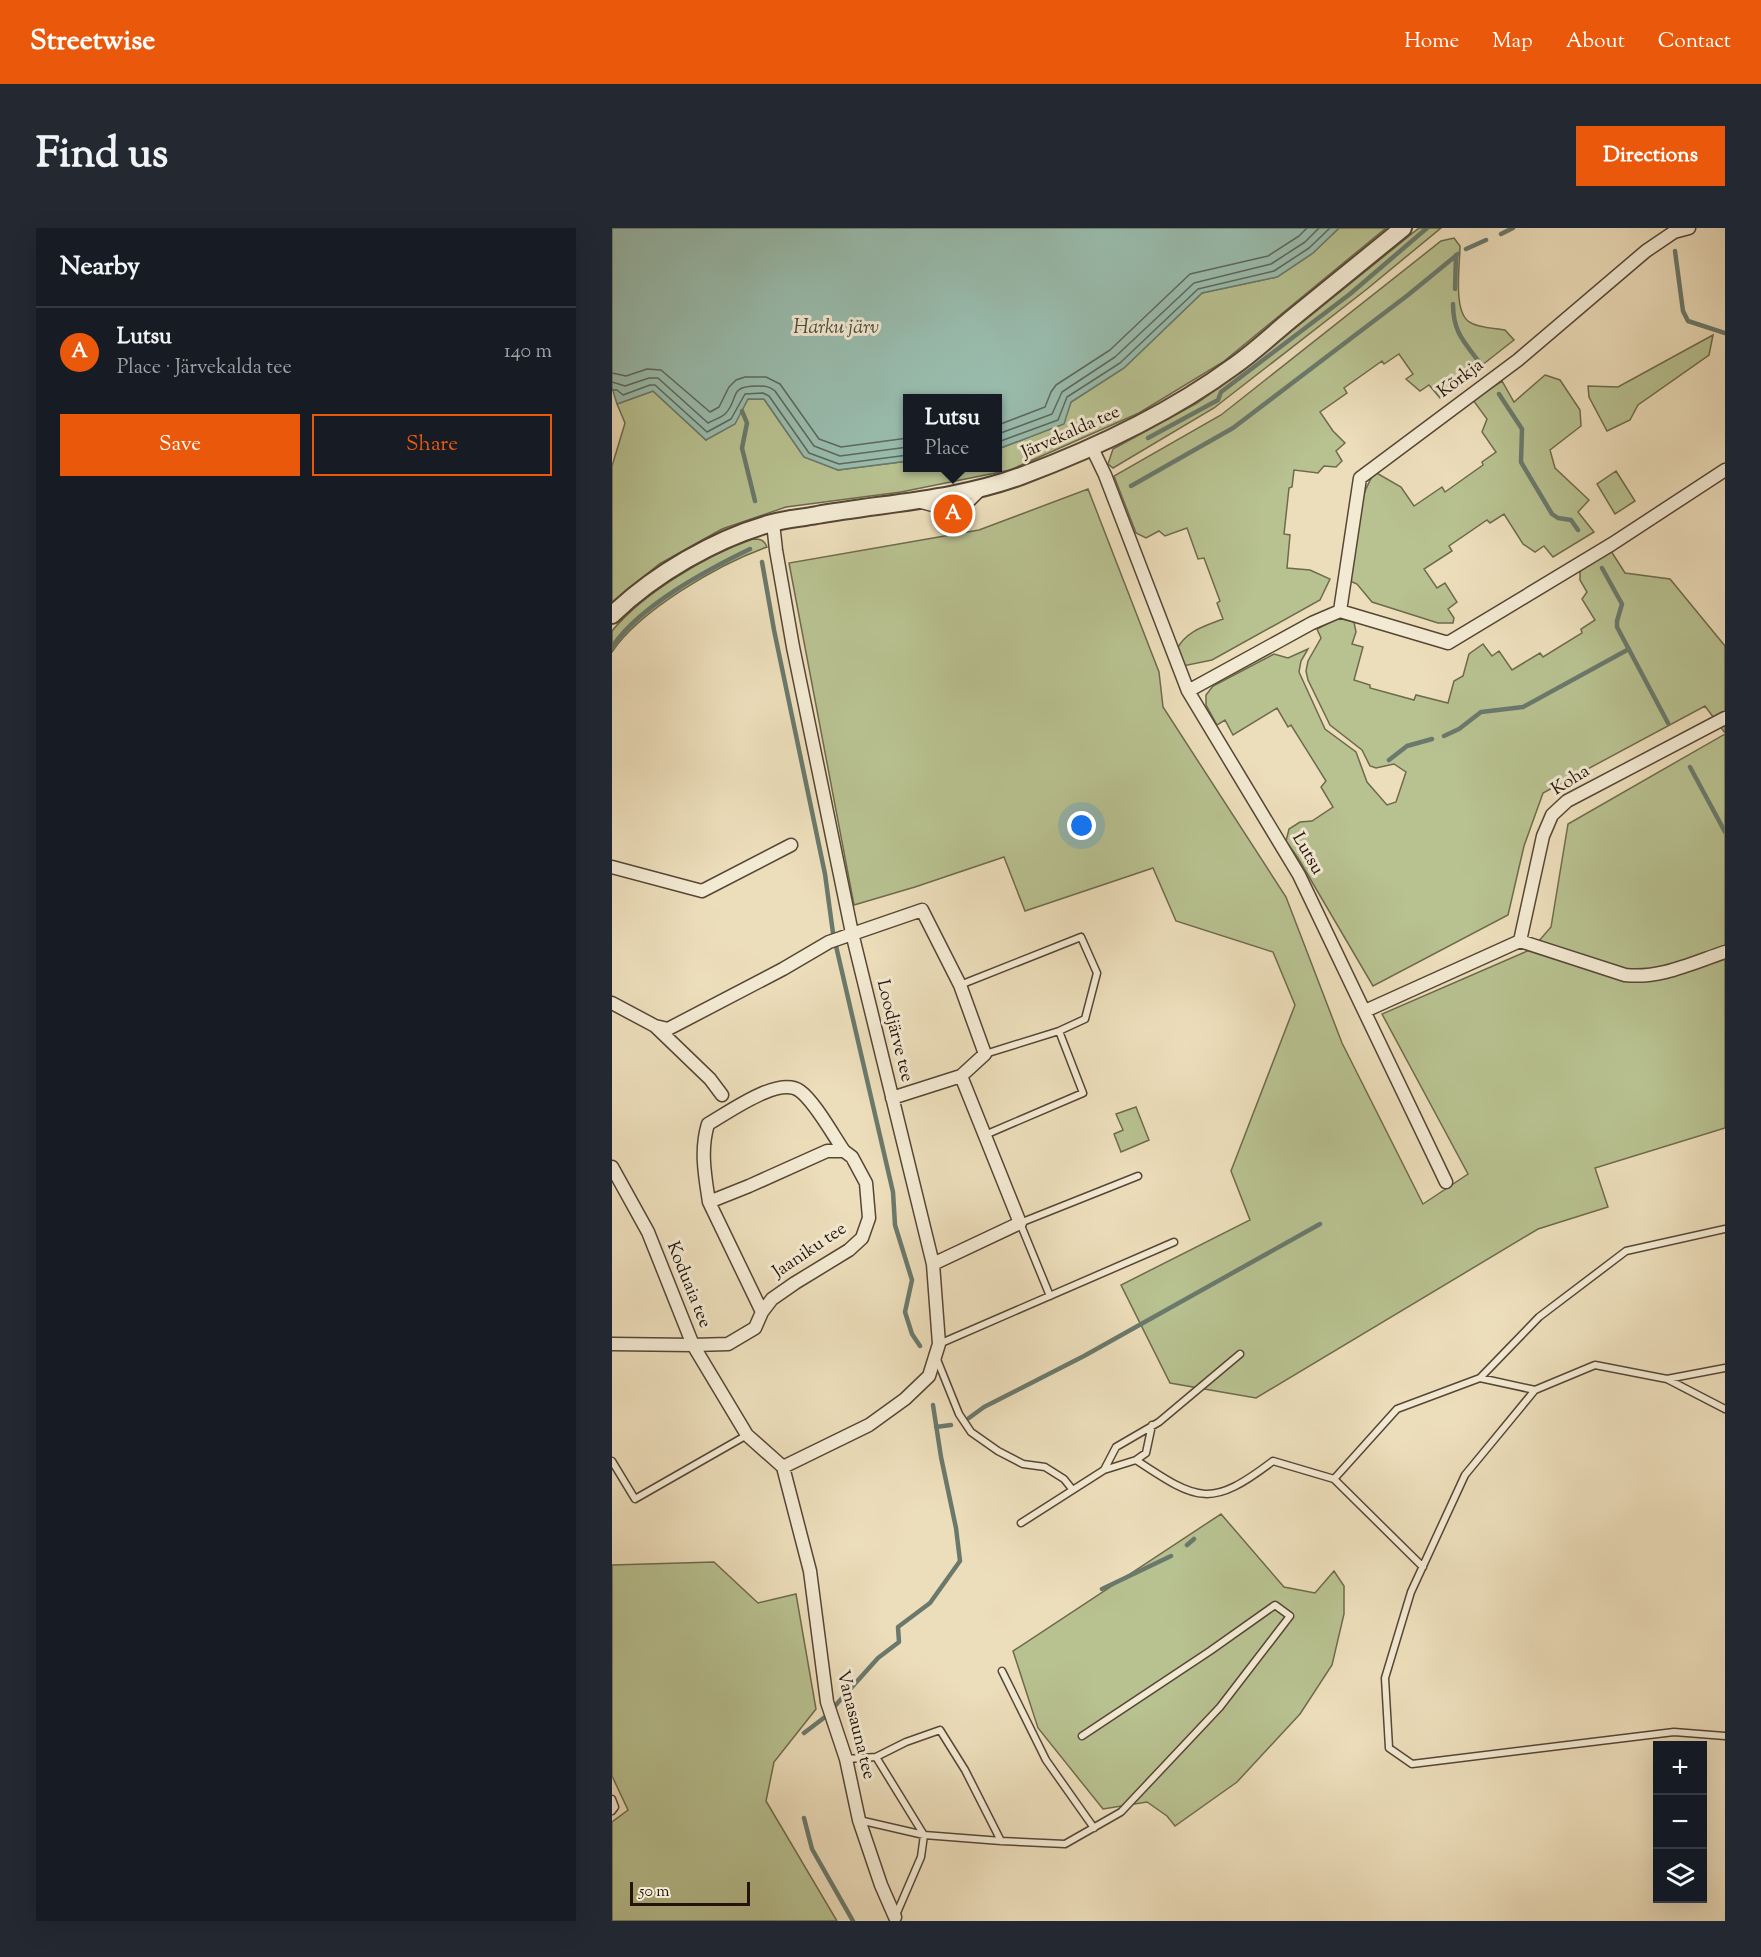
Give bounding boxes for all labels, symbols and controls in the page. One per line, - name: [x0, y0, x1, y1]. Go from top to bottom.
- text: Streetwise: [30, 22, 155, 62]
- text: Home: [1404, 27, 1459, 57]
- text: Map: [1492, 27, 1533, 57]
- text: About: [1566, 27, 1625, 57]
- text: Contact: [1658, 27, 1731, 57]
- text: Find us: [36, 126, 168, 186]
- button: Directions: [1576, 126, 1725, 186]
- text: Nearby: [60, 249, 140, 286]
- water label: Harku järv: [793, 314, 879, 343]
- text: Lutsu: [117, 322, 172, 354]
- text: A: [71, 338, 88, 367]
- text: 140 m: [504, 338, 552, 367]
- street label: Kõrkja: [1433, 353, 1489, 405]
- text: Place · Järvekalda tee: [117, 354, 292, 383]
- popup: [903, 394, 1002, 472]
- street label: Järvekalda tee: [1017, 400, 1124, 467]
- text: Lutsu: [925, 403, 980, 435]
- button: Save: [60, 414, 300, 476]
- button: Share: [312, 414, 552, 476]
- text: Place: [925, 435, 969, 464]
- pin: A: [934, 492, 972, 536]
- street label: Koha: [1547, 759, 1595, 803]
- your location: [1067, 811, 1096, 840]
- street label: Lutsu: [1285, 828, 1329, 880]
- street label: Loodjärve tee: [869, 977, 919, 1085]
- street label: Jaaniku tee: [767, 1217, 852, 1286]
- street label: Koduaia tee: [659, 1238, 717, 1332]
- street label: Vanasauna tee: [829, 1668, 881, 1782]
- map controls: [1653, 1741, 1707, 1903]
- button: +: [1653, 1741, 1707, 1795]
- button: −: [1653, 1795, 1707, 1849]
- button: layers: [1653, 1849, 1707, 1903]
- scale bar: [630, 1879, 750, 1906]
- text: 50 m: [639, 1881, 670, 1904]

